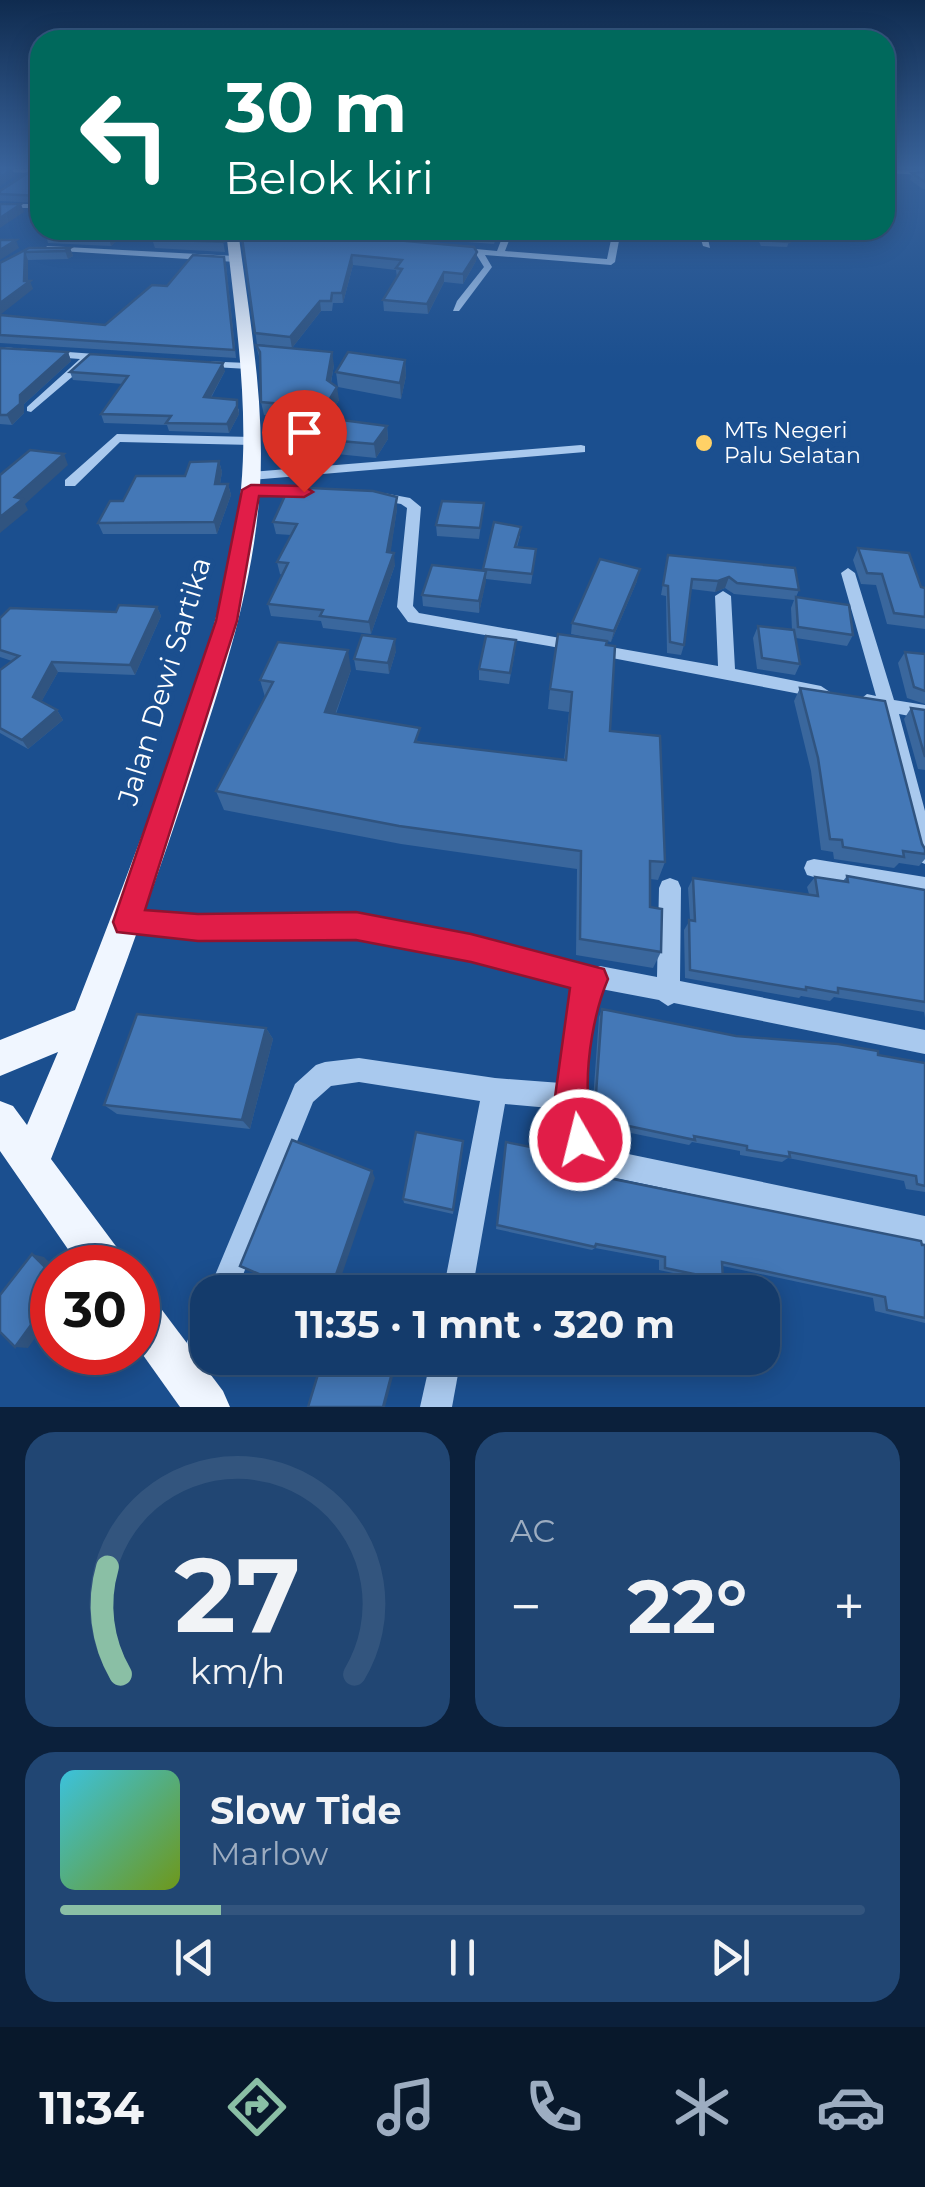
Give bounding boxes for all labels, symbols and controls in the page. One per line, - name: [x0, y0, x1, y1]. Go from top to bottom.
- text: 30 m: [225, 64, 407, 150]
- icon: left: [60, 70, 190, 200]
- text: Belok kiri: [225, 150, 434, 205]
- pin: [262, 390, 347, 493]
- icon: arrive: [277, 405, 332, 460]
- place label: MTs Negeri Palu Selatan: [724, 417, 861, 469]
- marker: MTs Negeri Palu Selatan: [693, 432, 715, 454]
- street label: Jalan Dewi Sartika: [110, 553, 218, 810]
- position arrow: [528, 1088, 632, 1192]
- speed limit sign: 30: [30, 1245, 160, 1375]
- text: 11:35 · 1 mnt · 320 m: [295, 1301, 675, 1348]
- text: AC: [510, 1511, 555, 1550]
- text: 27: [175, 1531, 300, 1658]
- text: 22°: [628, 1560, 747, 1652]
- text: −: [510, 1573, 542, 1640]
- text: +: [833, 1573, 865, 1640]
- text: km/h: [190, 1649, 285, 1693]
- text: Slow Tide: [210, 1787, 402, 1834]
- text: Marlow: [210, 1834, 328, 1873]
- icon: previous: [167, 1930, 222, 1985]
- icon: pause: [435, 1930, 490, 1985]
- icon: next: [703, 1930, 758, 1985]
- icon: directions: [222, 2072, 292, 2142]
- icon: music: [371, 2072, 441, 2142]
- icon: phone: [519, 2072, 589, 2142]
- icon: climate: [667, 2072, 737, 2142]
- icon: car: [816, 2072, 886, 2142]
- text: 11:34: [39, 2080, 144, 2135]

